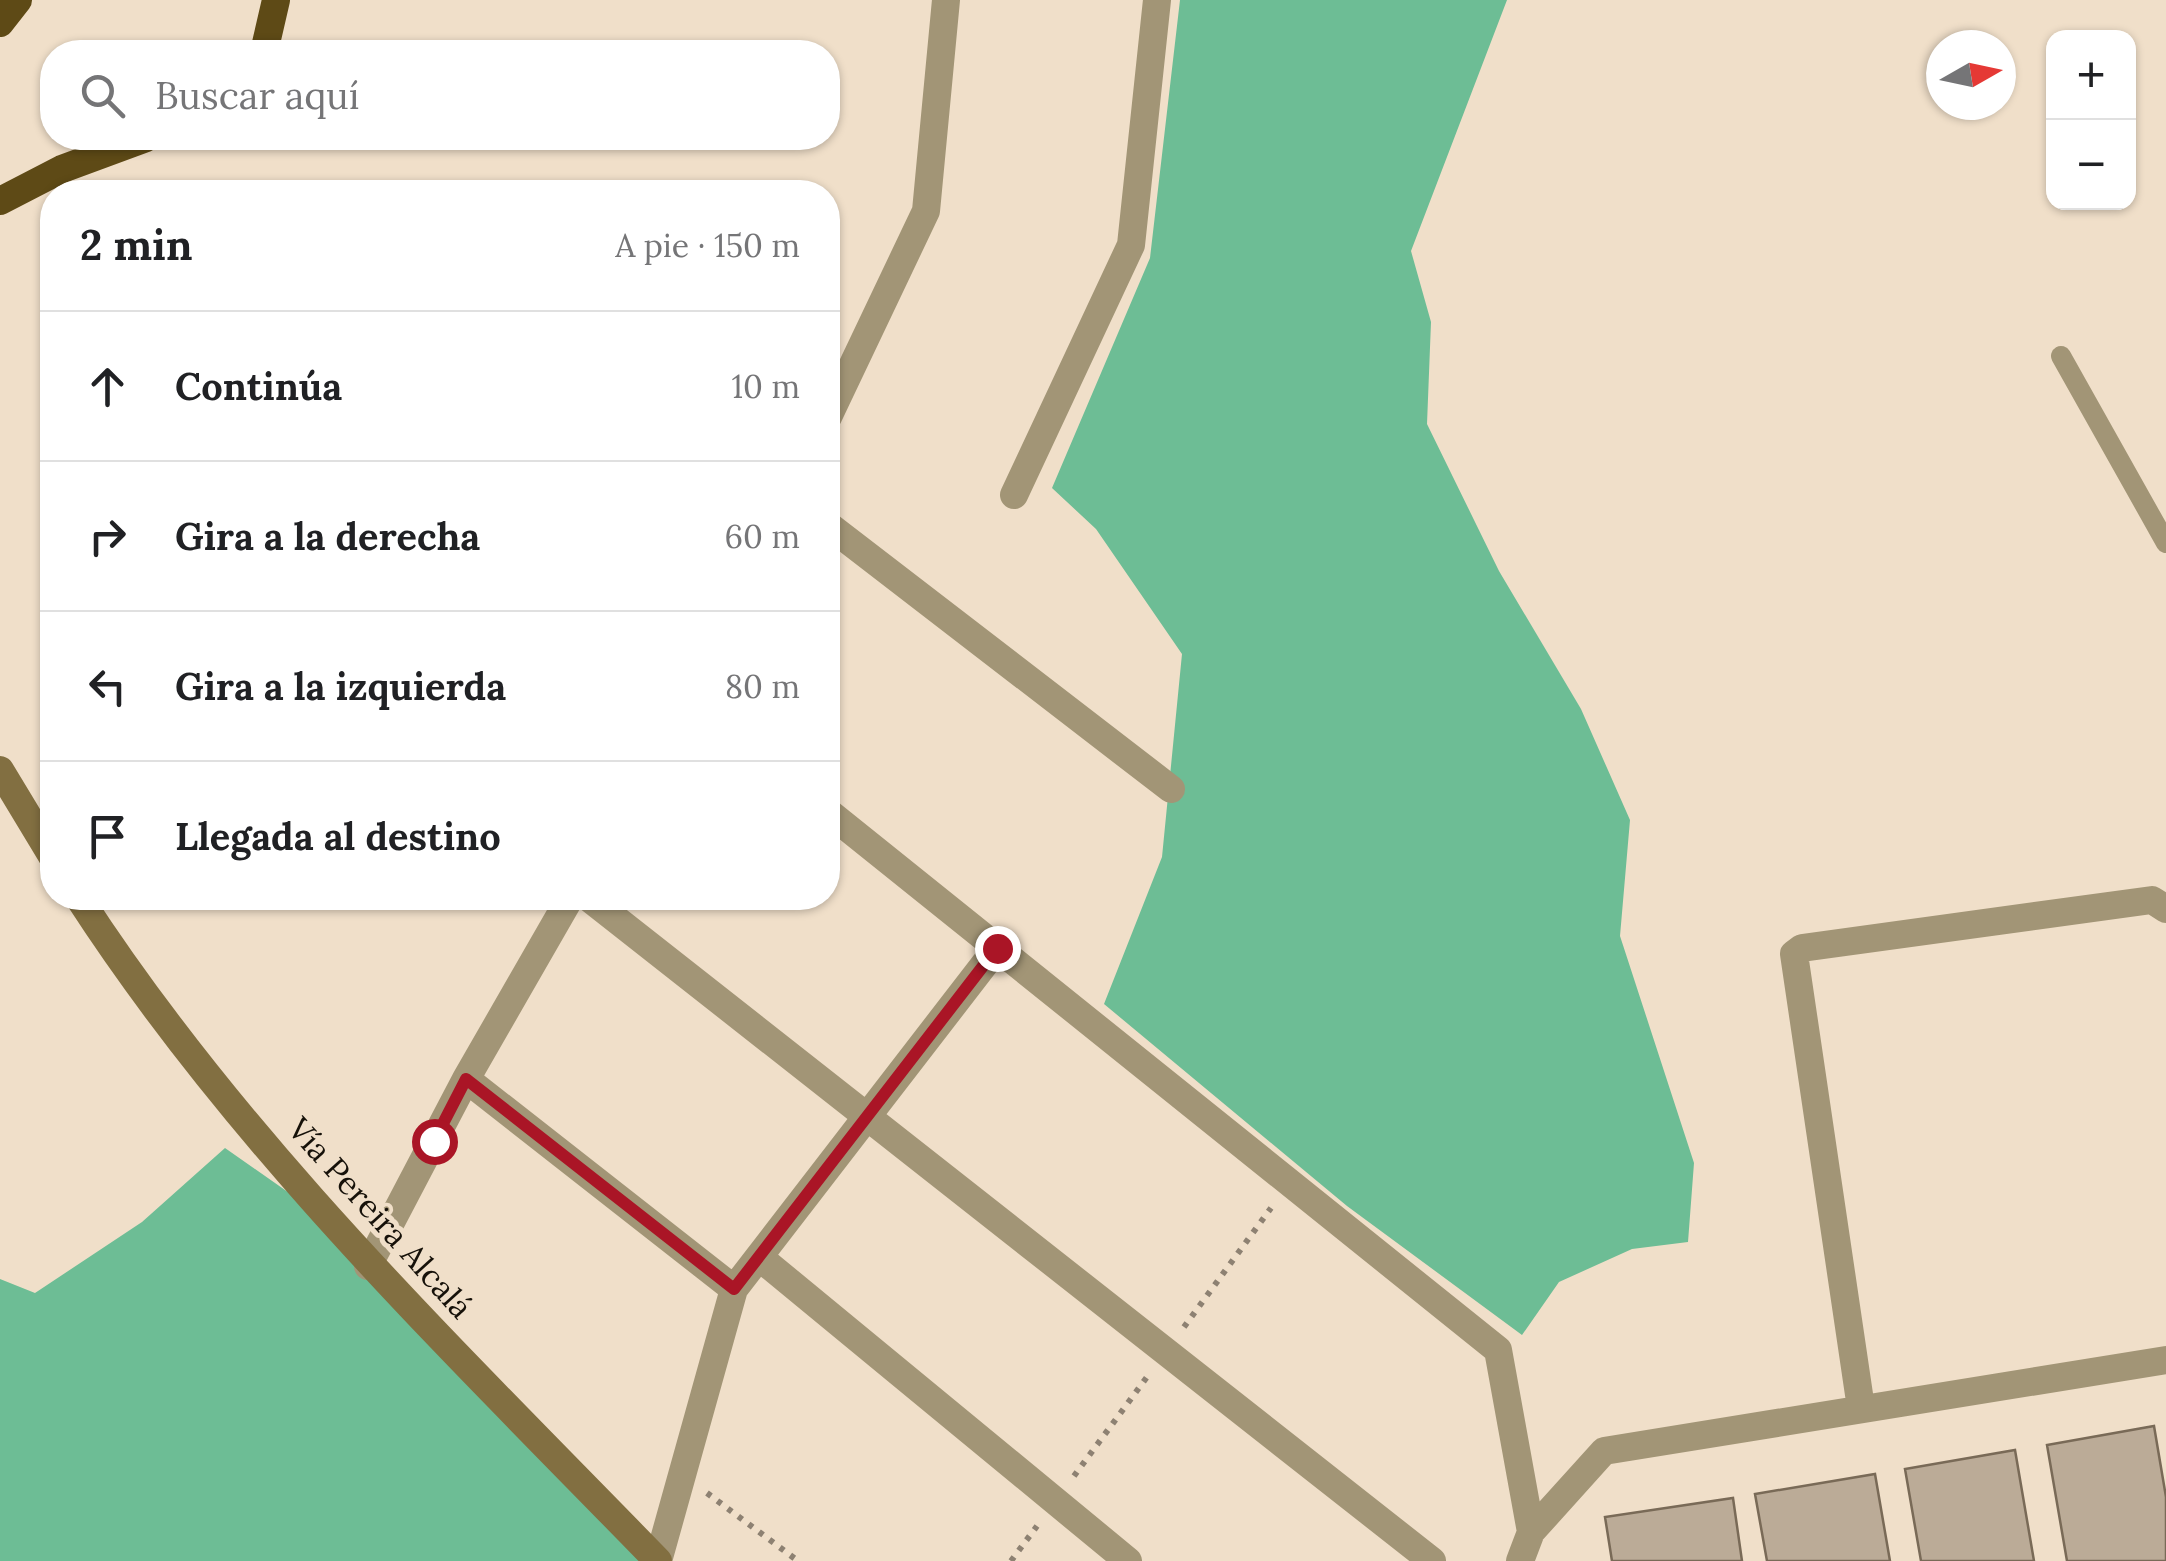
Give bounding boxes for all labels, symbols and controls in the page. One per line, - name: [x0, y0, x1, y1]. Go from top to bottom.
- north arrow: [1926, 30, 2016, 120]
- map controls: [2046, 30, 2136, 210]
- button: +: [2046, 30, 2136, 120]
- search box: [40, 40, 840, 150]
- icon: search: [75, 68, 130, 123]
- text: Buscar aquí: [155, 71, 359, 119]
- button: −: [2046, 120, 2136, 210]
- text: 2 min: [80, 218, 193, 272]
- text: A pie · 150 m: [615, 225, 800, 266]
- icon: ahead: [80, 359, 135, 414]
- text: Continúa: [175, 362, 342, 410]
- text: 10 m: [731, 366, 800, 407]
- icon: right: [80, 509, 135, 564]
- text: Gira a la derecha: [175, 512, 480, 560]
- text: 60 m: [725, 516, 800, 557]
- icon: left: [80, 659, 135, 714]
- text: Gira a la izquierda: [175, 662, 506, 710]
- text: 80 m: [725, 666, 800, 707]
- icon: arrive: [80, 809, 135, 864]
- text: Llegada al destino: [175, 812, 501, 860]
- route end: [975, 926, 1021, 972]
- street label: Vía Pereira Alcalá: [279, 1108, 481, 1327]
- route start: [412, 1119, 458, 1165]

